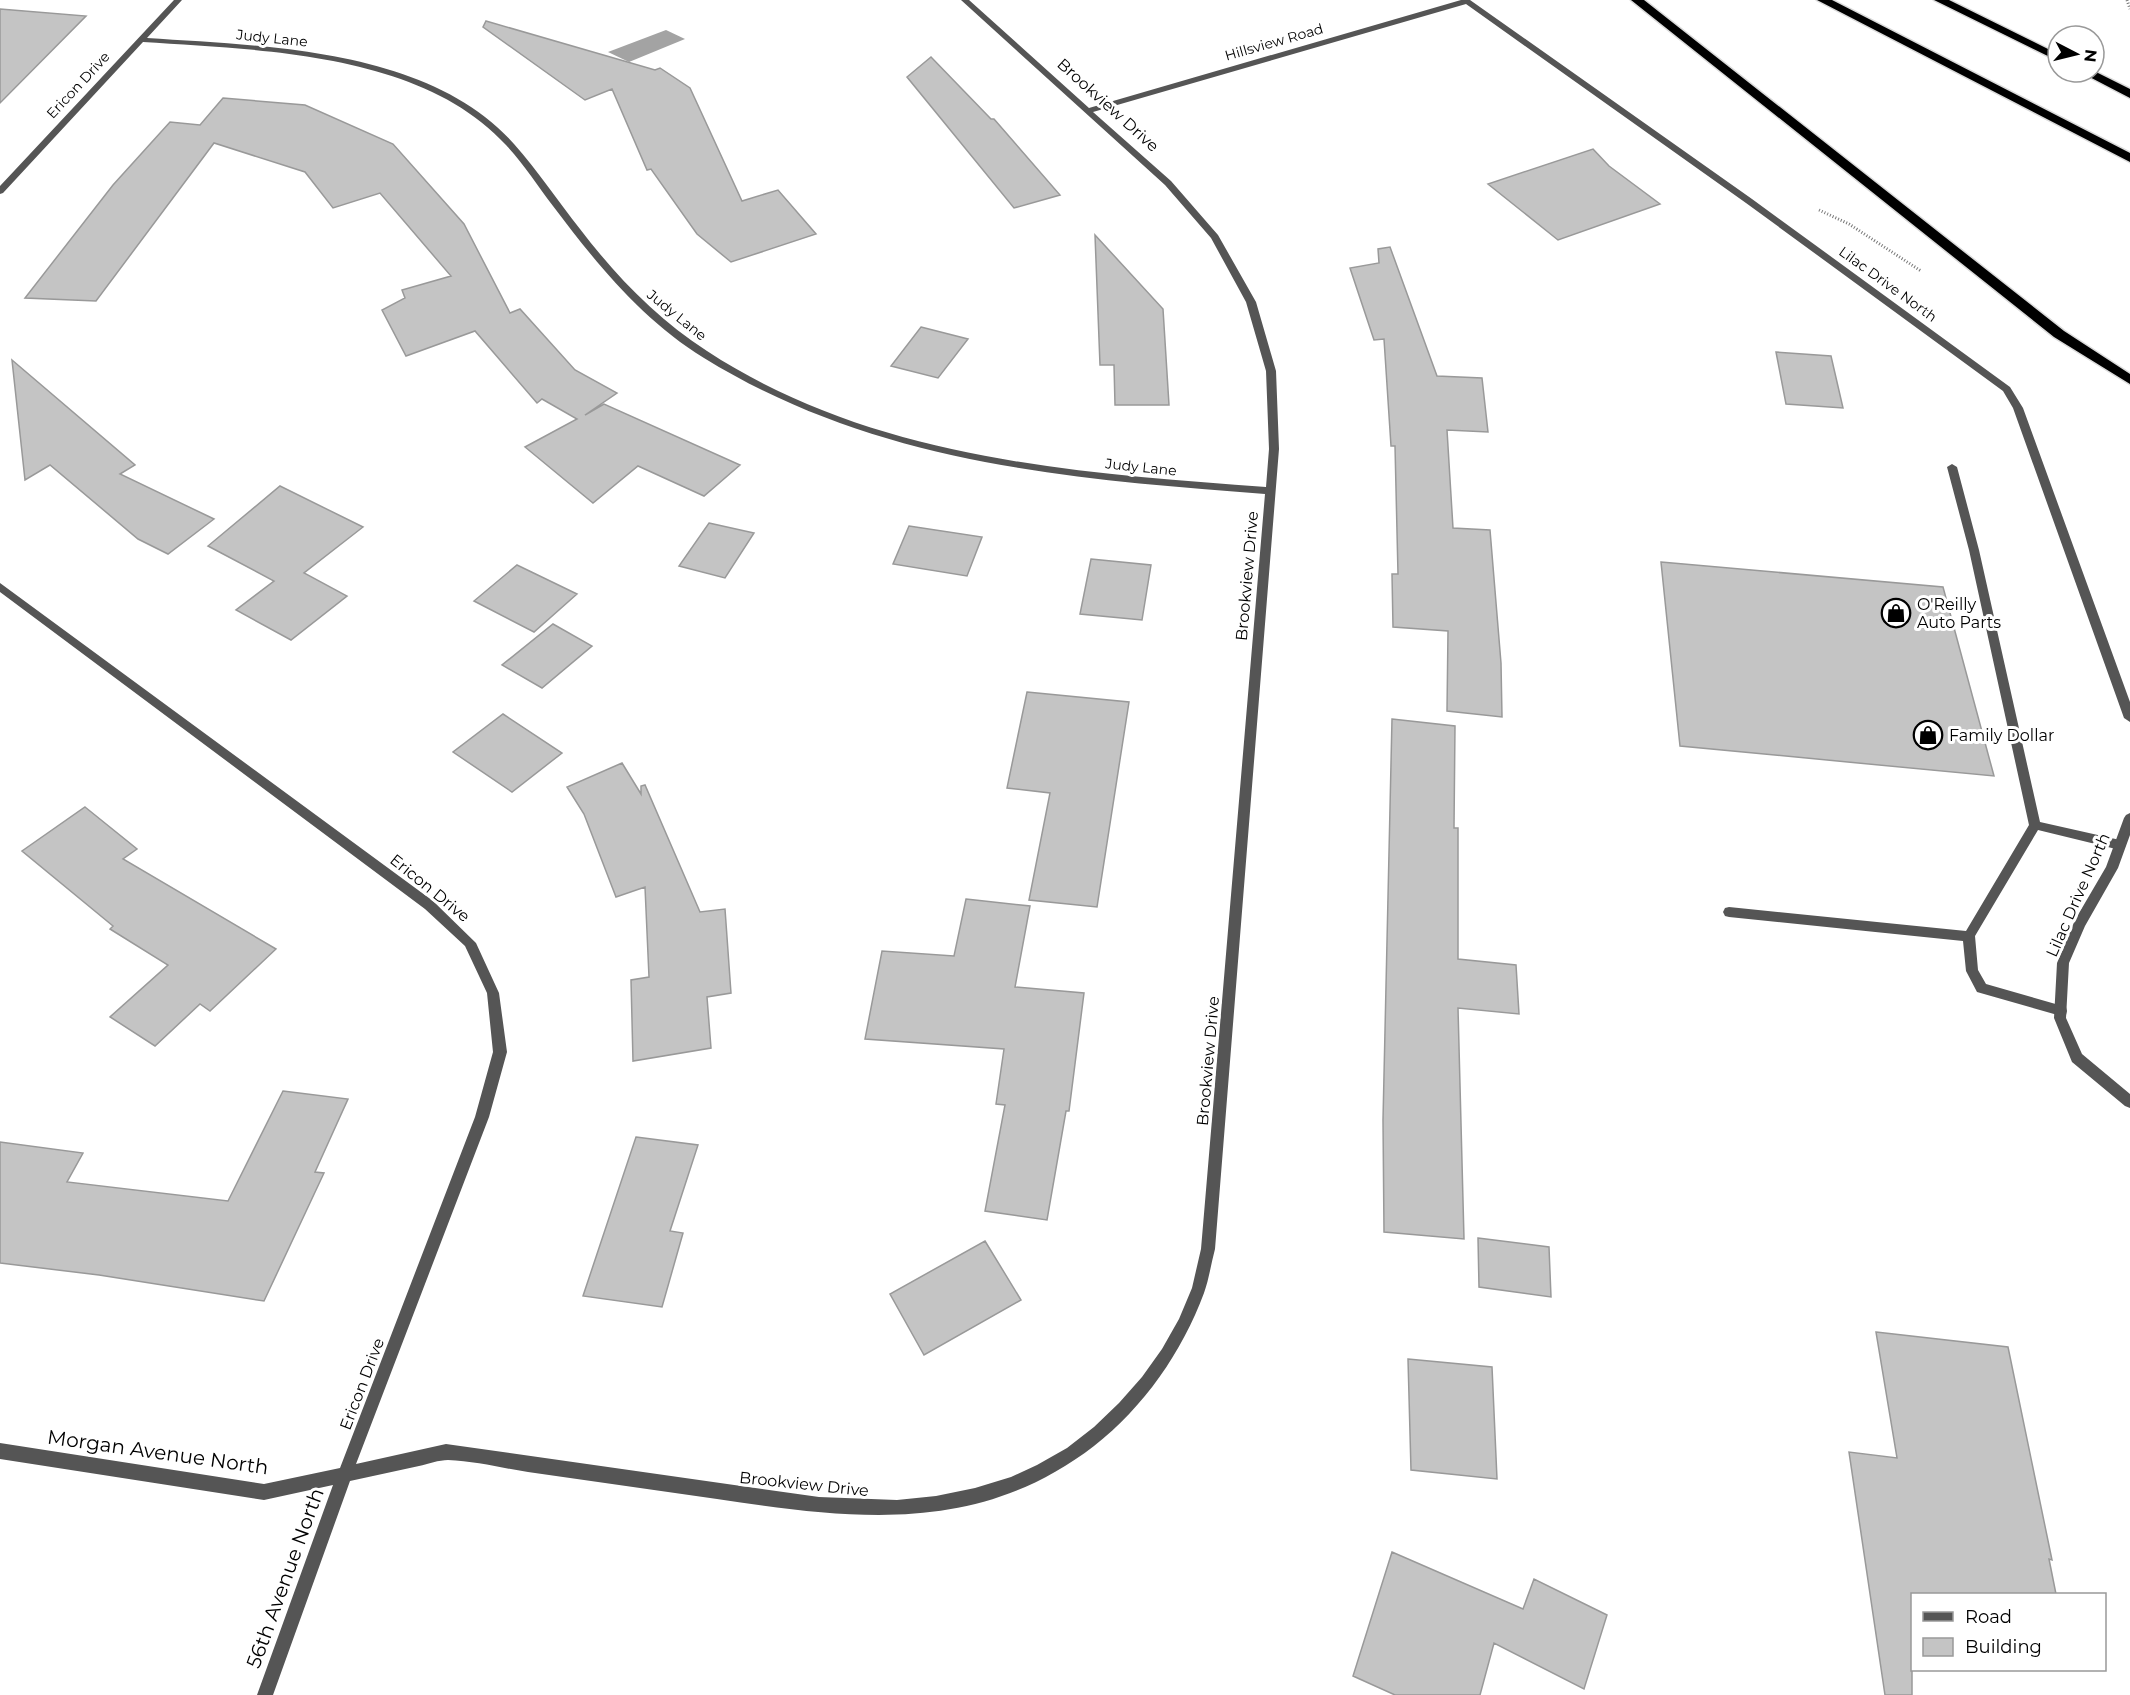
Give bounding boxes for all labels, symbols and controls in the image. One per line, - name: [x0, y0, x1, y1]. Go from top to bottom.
- street label: Hillsview Road: [1223, 19, 1325, 65]
- north arrow: [2046, 24, 2106, 84]
- street label: Judy Lane: [234, 25, 309, 51]
- street label: Ericon Drive: [42, 48, 114, 122]
- text: N: [2080, 48, 2101, 63]
- street label: Brookview Drive: [1053, 54, 1163, 156]
- street label: Lilac Drive North: [1835, 242, 1941, 326]
- street label: Judy Lane: [643, 285, 710, 345]
- street label: Judy Lane: [1103, 454, 1178, 480]
- street label: Brookview Drive: [1232, 510, 1262, 642]
- place label: O'Reilly Auto Parts: [1917, 595, 2001, 632]
- shop icon: O'Reilly Auto Parts: [1880, 597, 1912, 629]
- shop icon: Family Dollar: [1912, 719, 1944, 751]
- place label: Family Dollar: [1949, 726, 2054, 745]
- street label: Lilac Drive North: [2042, 830, 2114, 960]
- street label: Ericon Drive: [386, 850, 474, 926]
- street label: Brookview Drive: [1193, 995, 1223, 1127]
- street label: Ericon Drive: [336, 1335, 388, 1433]
- street label: Morgan Avenue North: [46, 1425, 270, 1479]
- street label: Brookview Drive: [738, 1468, 870, 1500]
- street label: 56th Avenue North: [241, 1485, 329, 1671]
- legend: [1911, 1593, 2106, 1671]
- text: Road: [1965, 1606, 2012, 1628]
- text: Building: [1965, 1636, 2042, 1658]

